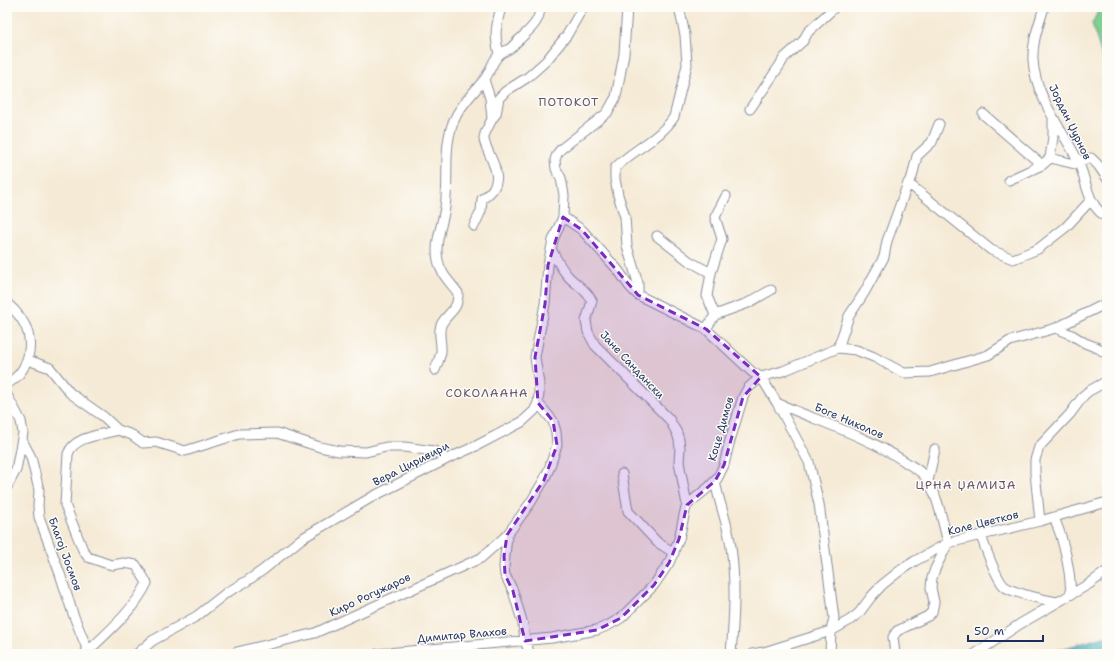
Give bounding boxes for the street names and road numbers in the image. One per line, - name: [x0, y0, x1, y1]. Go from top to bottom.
- street label: Јордан Џурнов: [1045, 82, 1095, 162]
- street label: Јане Сандански: [596, 328, 668, 402]
- street label: Коце Димов: [705, 395, 737, 463]
- street label: Боге Николов: [812, 400, 886, 442]
- street label: Вера Циривири: [370, 438, 452, 490]
- street label: Коле Цветков: [946, 507, 1020, 539]
- street label: Благој Јосмов: [45, 515, 85, 593]
- street label: Киро Рогужаров: [327, 570, 413, 620]
- street label: Димитар Влахов: [416, 624, 508, 646]

